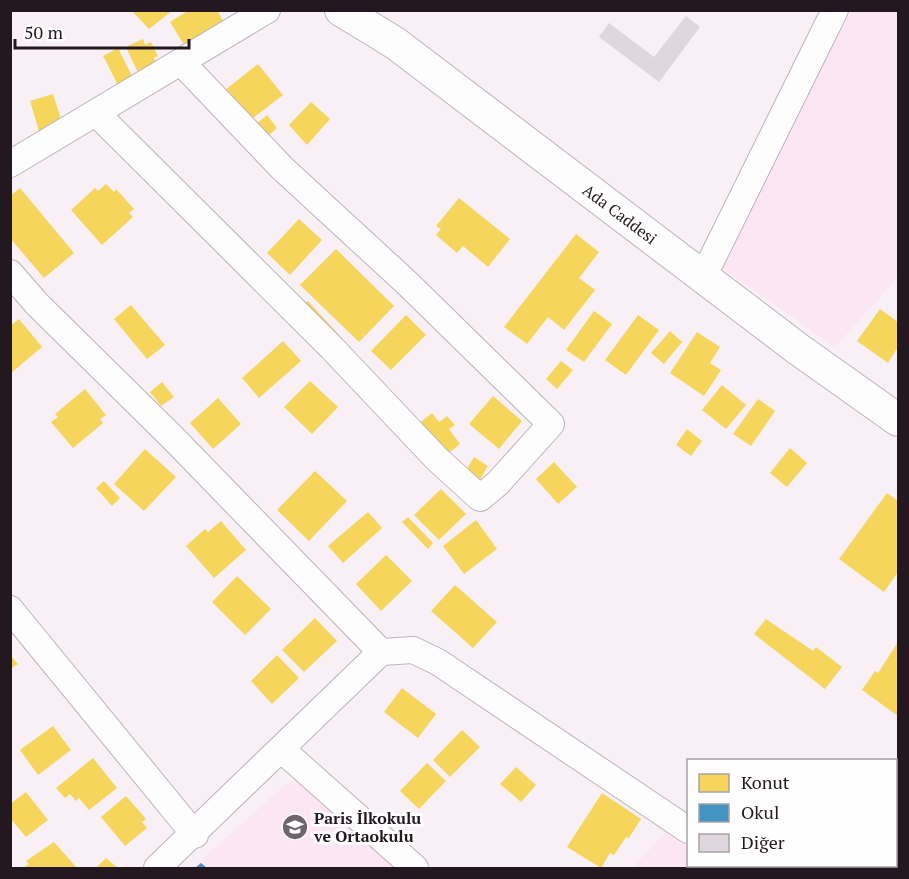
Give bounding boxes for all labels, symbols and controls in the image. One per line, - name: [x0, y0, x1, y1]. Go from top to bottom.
- scale bar: [15, 12, 189, 50]
- text: 50 m: [24, 20, 64, 44]
- street label: Ada Caddesi: [578, 179, 662, 249]
- legend: [687, 759, 897, 867]
- text: Konut: [741, 770, 790, 794]
- text: Okul: [741, 800, 779, 824]
- place label: Paris İlkokulu ve Ortaokulu: [313, 807, 421, 847]
- school or university icon: Paris İlkokulu ve Ortaokulu: [280, 812, 310, 842]
- text: Diğer: [741, 830, 785, 854]

